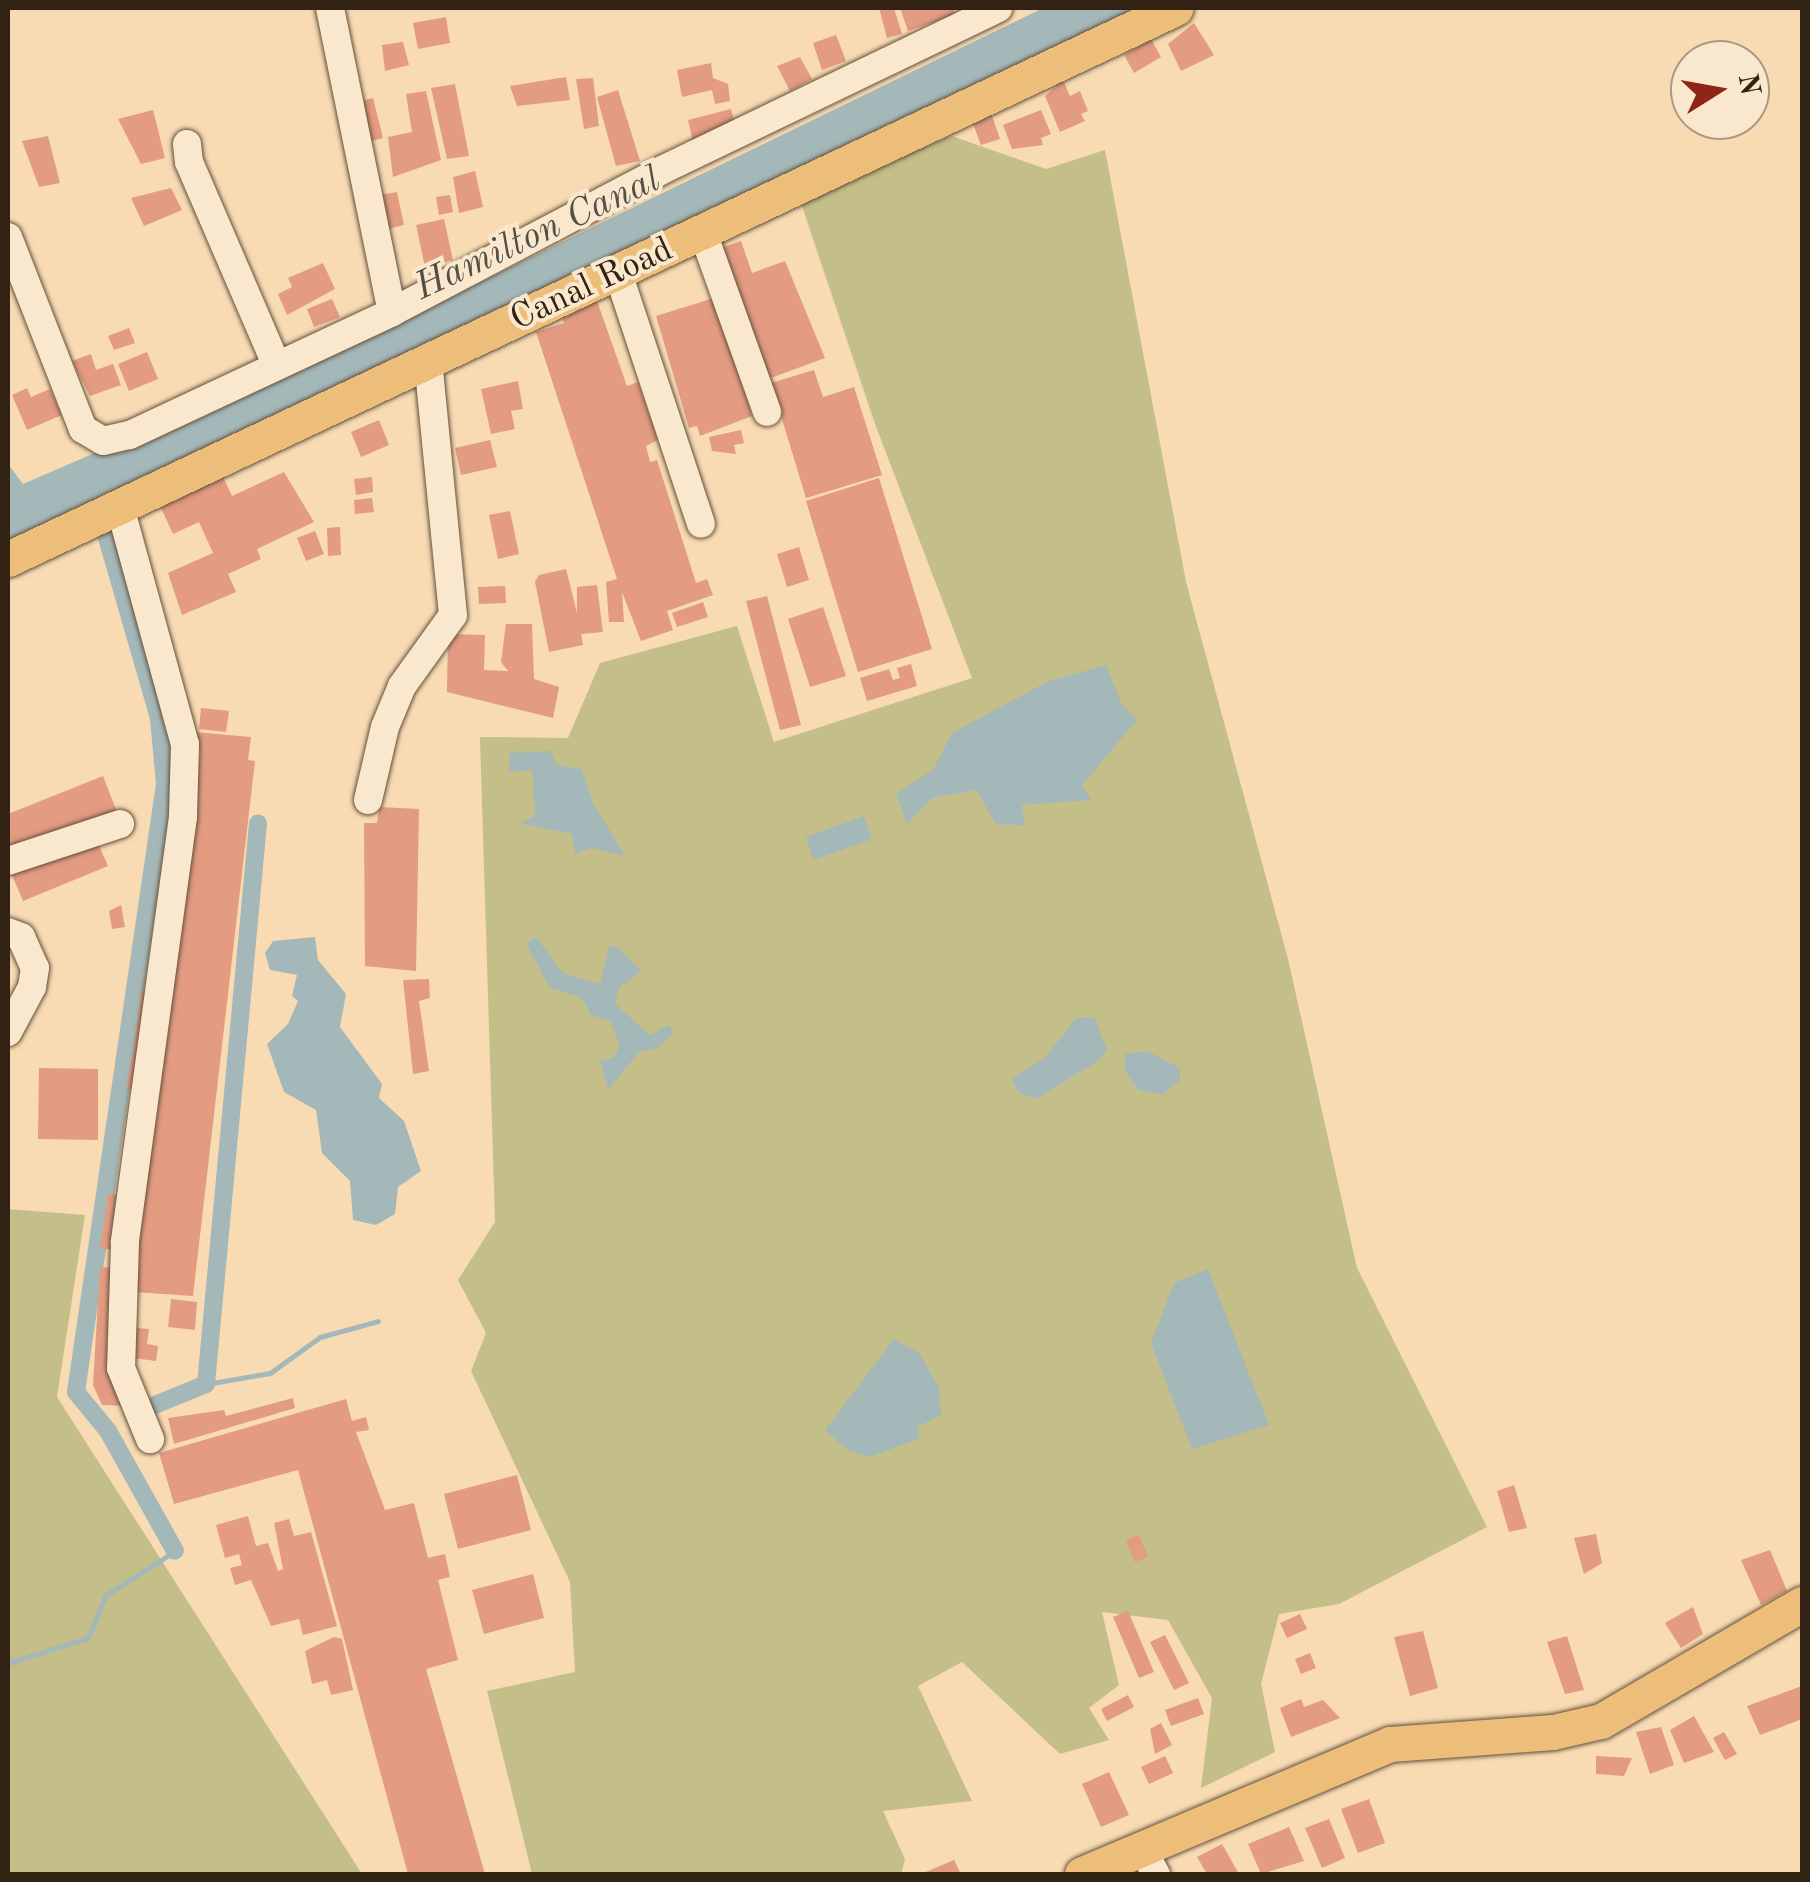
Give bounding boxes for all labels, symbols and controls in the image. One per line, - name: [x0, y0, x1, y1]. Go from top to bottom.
- north arrow: [1670, 40, 1770, 140]
- text: N: [1732, 71, 1763, 98]
- water label: Hamilton Canal: [408, 158, 668, 312]
- street label: Canal Road: [504, 229, 680, 341]

